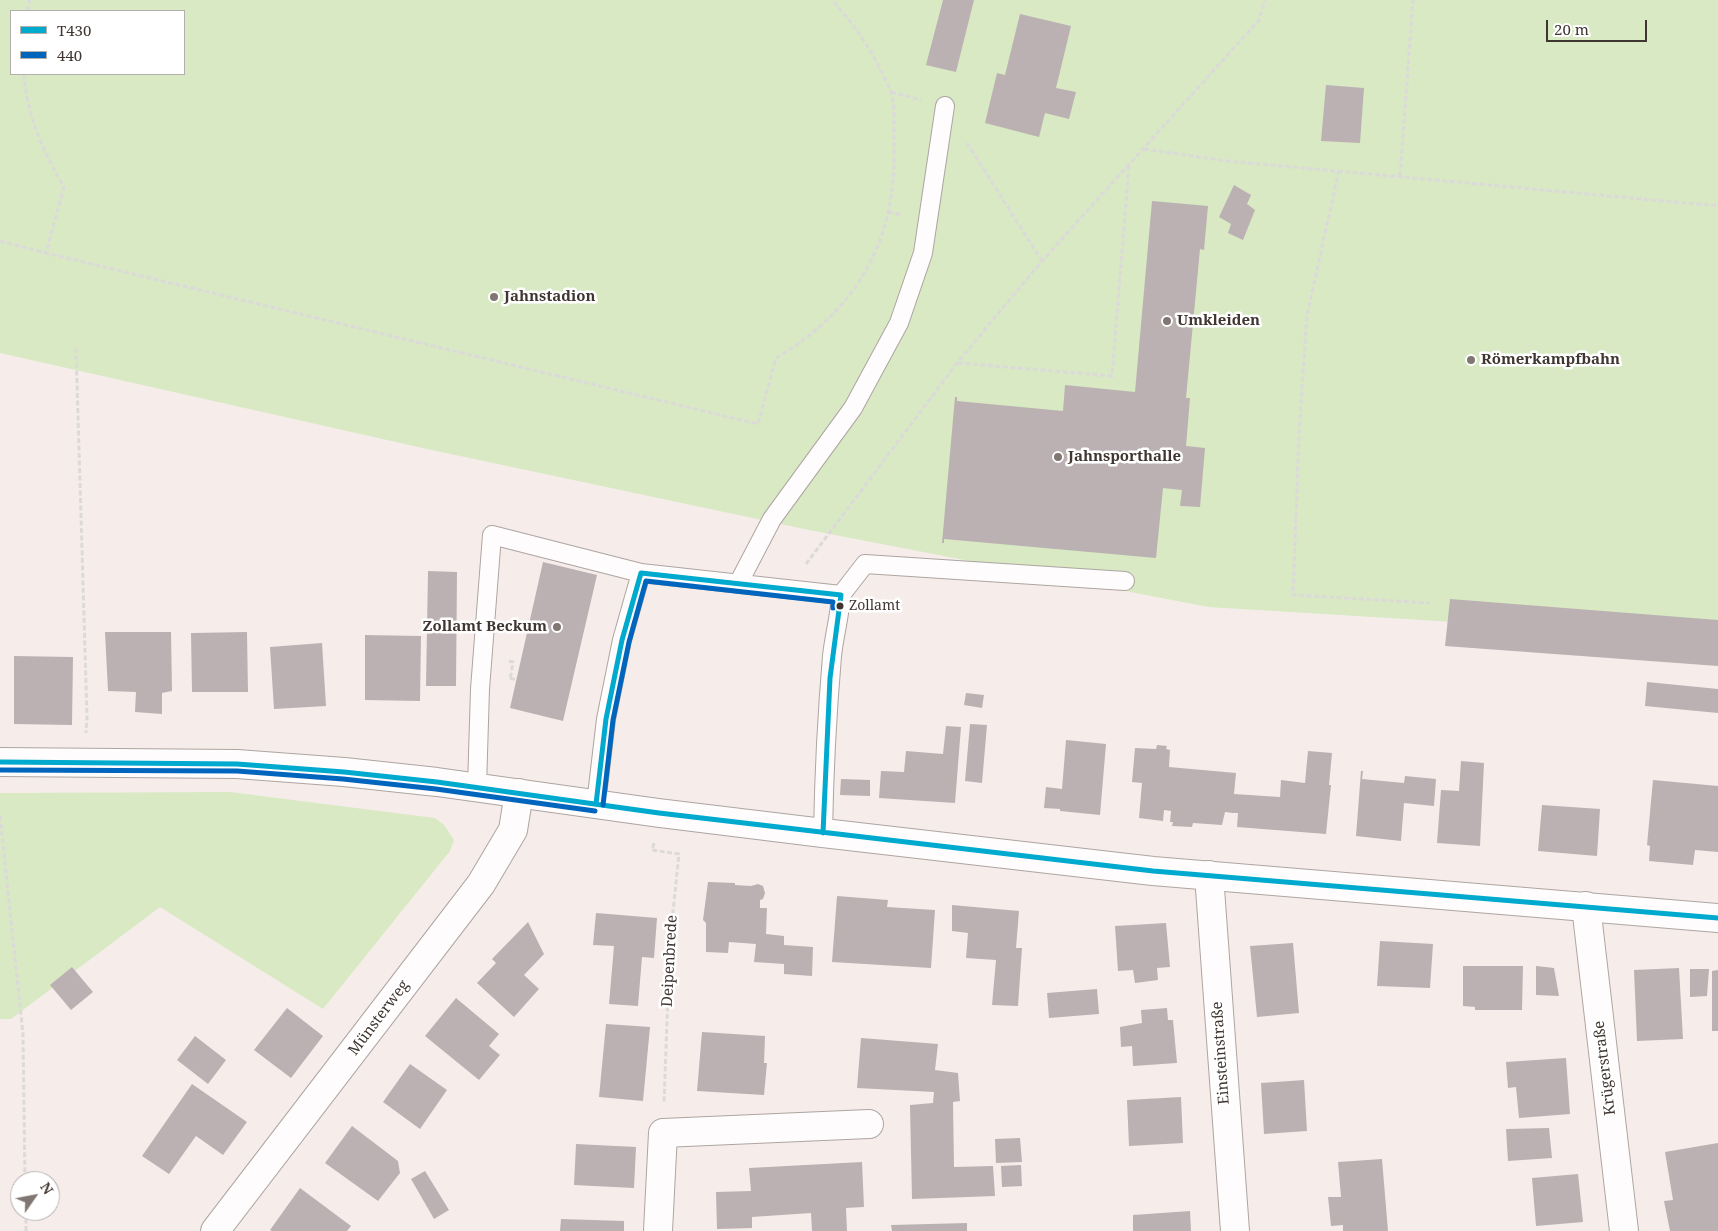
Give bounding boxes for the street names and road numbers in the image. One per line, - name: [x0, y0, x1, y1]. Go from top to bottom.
- street label: Deipenbrede: [659, 915, 681, 1007]
- street label: Münsterweg: [345, 977, 413, 1059]
- street label: Einsteinstraße: [1208, 1001, 1234, 1105]
- street label: Krügerstraße: [1590, 1020, 1620, 1116]

